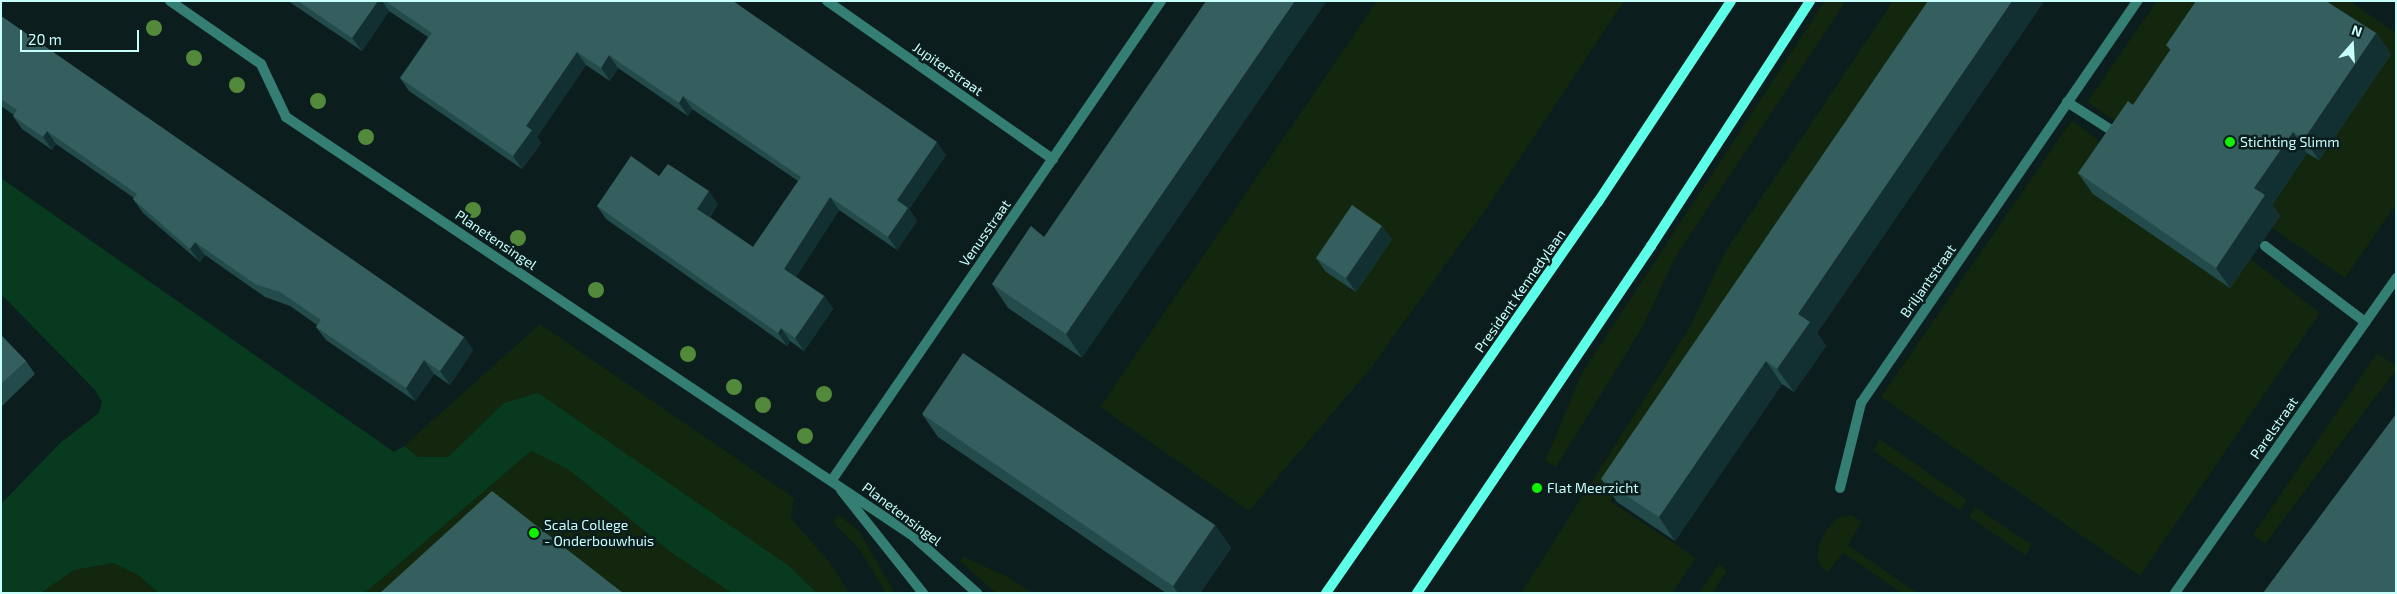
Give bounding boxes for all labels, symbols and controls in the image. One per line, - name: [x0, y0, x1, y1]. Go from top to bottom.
- scale bar: [22, 20, 141, 52]
- north arrow: [2327, 20, 2377, 70]
- text: N: [2349, 21, 2365, 40]
- text: 20 m: [28, 30, 62, 48]
- street label: Jupiterstraat: [910, 39, 986, 99]
- place label: Stichting Slimm: [2240, 134, 2339, 150]
- marker: Stichting Slimm: [2224, 136, 2236, 148]
- street label: Venusstraat: [956, 196, 1014, 270]
- street label: Planetensingel: [452, 207, 540, 273]
- street label: President Kennedylaan: [1471, 226, 1569, 356]
- street label: Briljantstraat: [1897, 241, 1959, 321]
- street label: Parelstraat: [2247, 394, 2301, 462]
- street label: Planetensingel: [859, 479, 945, 549]
- place label: Flat Meerzicht: [1547, 480, 1639, 496]
- marker: Flat Meerzicht: [1531, 482, 1543, 494]
- place label: Scala College - Onderbouwhuis: [544, 517, 654, 550]
- marker: Scala College - Onderbouwhuis: [528, 527, 540, 539]

